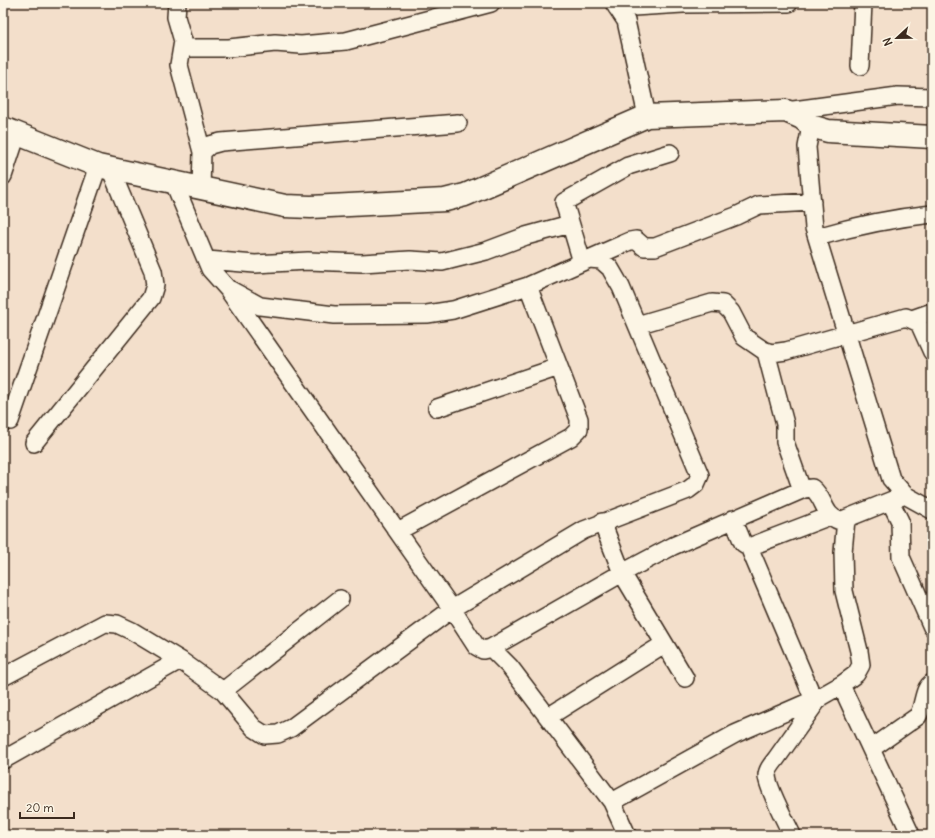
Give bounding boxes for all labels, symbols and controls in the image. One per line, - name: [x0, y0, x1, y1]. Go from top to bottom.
- north arrow: [877, 18, 917, 58]
- text: N: [880, 36, 896, 48]
- scale bar: [20, 794, 74, 820]
- text: 20 m: [26, 800, 54, 815]

